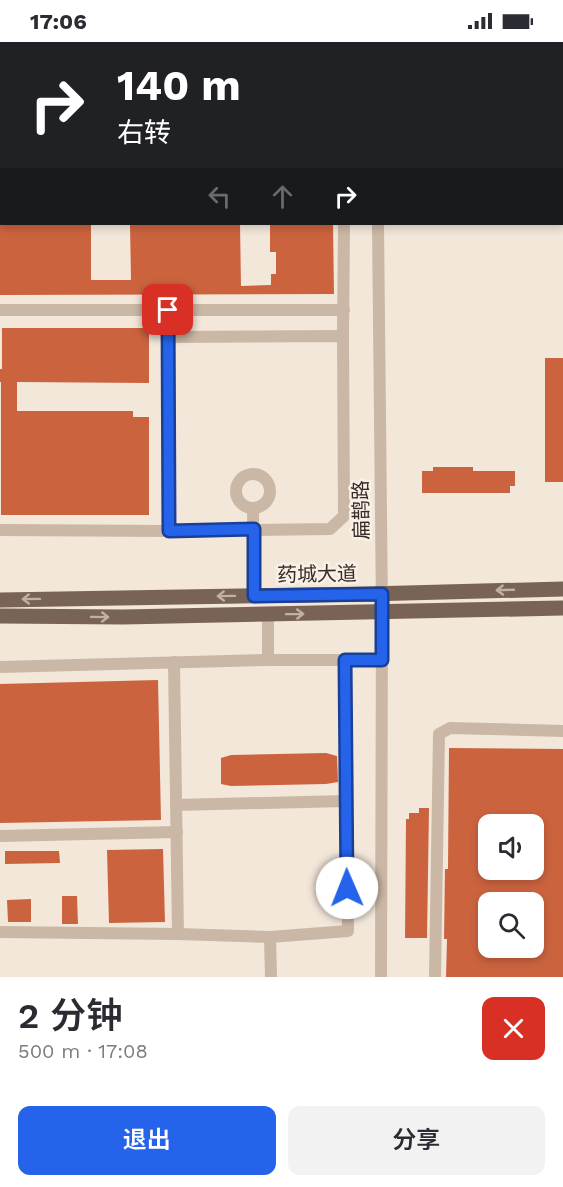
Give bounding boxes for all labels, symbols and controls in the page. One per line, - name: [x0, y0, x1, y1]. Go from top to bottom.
- text: 17:06: [30, 9, 87, 34]
- text: 140 m: [117, 61, 241, 110]
- icon: right: [18, 66, 96, 144]
- text: 右转: [117, 117, 171, 149]
- icon: left: [203, 180, 236, 213]
- icon: ahead: [266, 180, 299, 213]
- icon: right: [329, 180, 362, 213]
- pin: [142, 284, 193, 335]
- icon: arrive: [151, 293, 184, 326]
- street label: 扁鹊路: [348, 480, 374, 540]
- street label: 药城大道: [277, 561, 357, 587]
- one-way arrow: [495, 585, 515, 596]
- one-way arrow: [216, 590, 236, 602]
- one-way arrow: [21, 593, 41, 605]
- one-way arrow: [285, 608, 305, 619]
- one-way arrow: [90, 611, 110, 623]
- map controls: [478, 814, 544, 958]
- button: sound: [478, 814, 544, 880]
- position arrow: [315, 856, 379, 920]
- button: search: [478, 892, 544, 958]
- text: 2 分钟: [18, 995, 122, 1037]
- button: close: [482, 997, 545, 1060]
- text: 500 m · 17:08: [18, 1039, 148, 1063]
- button: 退出: [18, 1106, 276, 1175]
- button: 分享: [288, 1106, 545, 1175]

